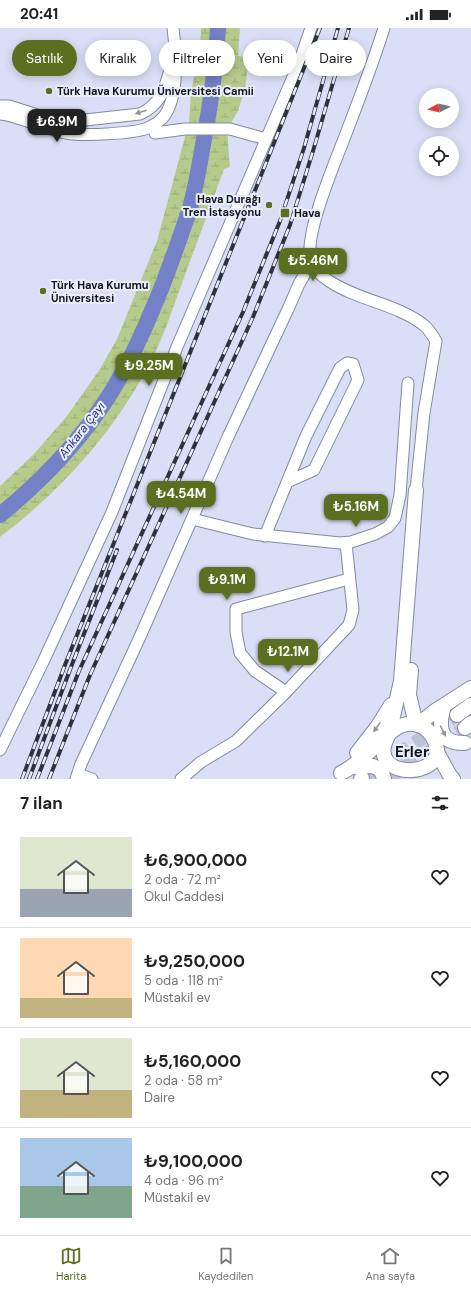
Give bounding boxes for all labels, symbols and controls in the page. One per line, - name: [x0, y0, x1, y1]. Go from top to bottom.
- text: 20:41: [20, 4, 58, 24]
- chip: Satılık: [12, 40, 77, 76]
- chip: Kiralık: [85, 40, 151, 76]
- chip: Filtreler: [159, 40, 235, 76]
- chip: Yeni: [243, 40, 297, 76]
- chip: Daire: [305, 40, 366, 76]
- place label: Türk Hava Kurumu Üniversitesi Camii: [57, 84, 254, 98]
- marker: Türk Hava Kurumu Üniversitesi Camii: [44, 86, 54, 96]
- north arrow: [419, 88, 459, 128]
- map controls: [419, 88, 459, 176]
- pin: ₺6.9M: [29, 109, 85, 143]
- one-way arrow: [135, 109, 147, 115]
- text: ₺6.9M: [36, 113, 78, 130]
- button: locate: [419, 136, 459, 176]
- place label: Hava Durağı Tren İstasyonu: [183, 192, 261, 219]
- marker: Hava Durağı Tren İstasyonu: [264, 200, 274, 210]
- place label: Hava: [294, 206, 320, 220]
- marker: Hava: [279, 207, 291, 219]
- pin: ₺5.46M: [280, 248, 346, 282]
- text: ₺5.46M: [288, 252, 338, 269]
- place label: Türk Hava Kurumu Üniversitesi: [51, 278, 149, 305]
- marker: Türk Hava Kurumu Üniversitesi: [38, 286, 48, 296]
- pin: ₺9.25M: [116, 353, 182, 387]
- text: ₺9.25M: [125, 357, 173, 374]
- water label: Ankara Çayı: [55, 399, 109, 462]
- pin: ₺4.54M: [148, 481, 214, 515]
- text: ₺4.54M: [156, 485, 206, 502]
- pin: ₺5.16M: [323, 494, 389, 528]
- text: ₺5.16M: [333, 498, 379, 515]
- pin: ₺9.1M: [199, 567, 255, 601]
- text: ₺9.1M: [208, 571, 246, 588]
- pin: ₺12.1M: [255, 639, 321, 673]
- text: ₺12.1M: [267, 643, 309, 660]
- one-way arrow: [373, 722, 381, 733]
- one-way arrow: [440, 725, 446, 737]
- district label: Erler: [395, 742, 429, 762]
- text: 7 ilan: [20, 792, 63, 814]
- icon: filters: [429, 792, 451, 814]
- text: ₺6,900,000: [144, 849, 247, 871]
- icon: home: [52, 853, 100, 901]
- icon: heart: [429, 866, 451, 888]
- text: 2 oda · 72 m²: [144, 871, 221, 888]
- text: Okul Caddesi: [144, 888, 224, 905]
- text: ₺9,250,000: [144, 950, 245, 972]
- icon: home: [52, 954, 100, 1002]
- icon: heart: [429, 967, 451, 989]
- text: 5 oda · 118 m²: [144, 972, 223, 989]
- text: Müstakil ev: [144, 989, 211, 1006]
- text: ₺5,160,000: [144, 1050, 241, 1072]
- icon: home: [52, 1054, 100, 1102]
- icon: heart: [429, 1067, 451, 1089]
- text: 2 oda · 58 m²: [144, 1072, 223, 1089]
- text: Daire: [144, 1089, 175, 1106]
- text: ₺9,100,000: [144, 1150, 243, 1172]
- icon: home: [52, 1154, 100, 1202]
- icon: heart: [429, 1167, 451, 1189]
- text: 4 oda · 96 m²: [144, 1172, 223, 1189]
- text: Müstakil ev: [144, 1189, 211, 1206]
- tab: Harita: [56, 1245, 86, 1283]
- tab: Kaydedilen: [198, 1245, 253, 1283]
- tab: Ana sayfa: [365, 1245, 415, 1283]

